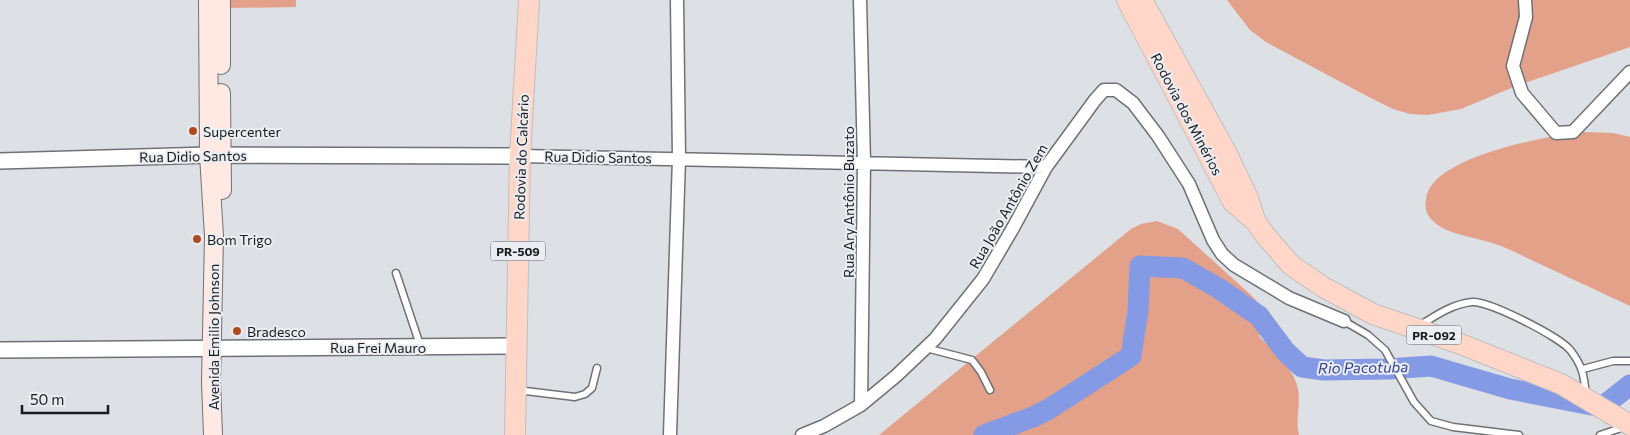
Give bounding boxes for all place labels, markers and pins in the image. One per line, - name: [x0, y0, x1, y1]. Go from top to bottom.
- place label: Supercenter: [203, 123, 281, 140]
- marker: Supercenter: [187, 125, 199, 137]
- place label: Bom Trigo: [207, 231, 272, 248]
- marker: Bom Trigo: [191, 233, 203, 245]
- place label: Bradesco: [247, 323, 306, 340]
- marker: Bradesco: [231, 325, 243, 337]

